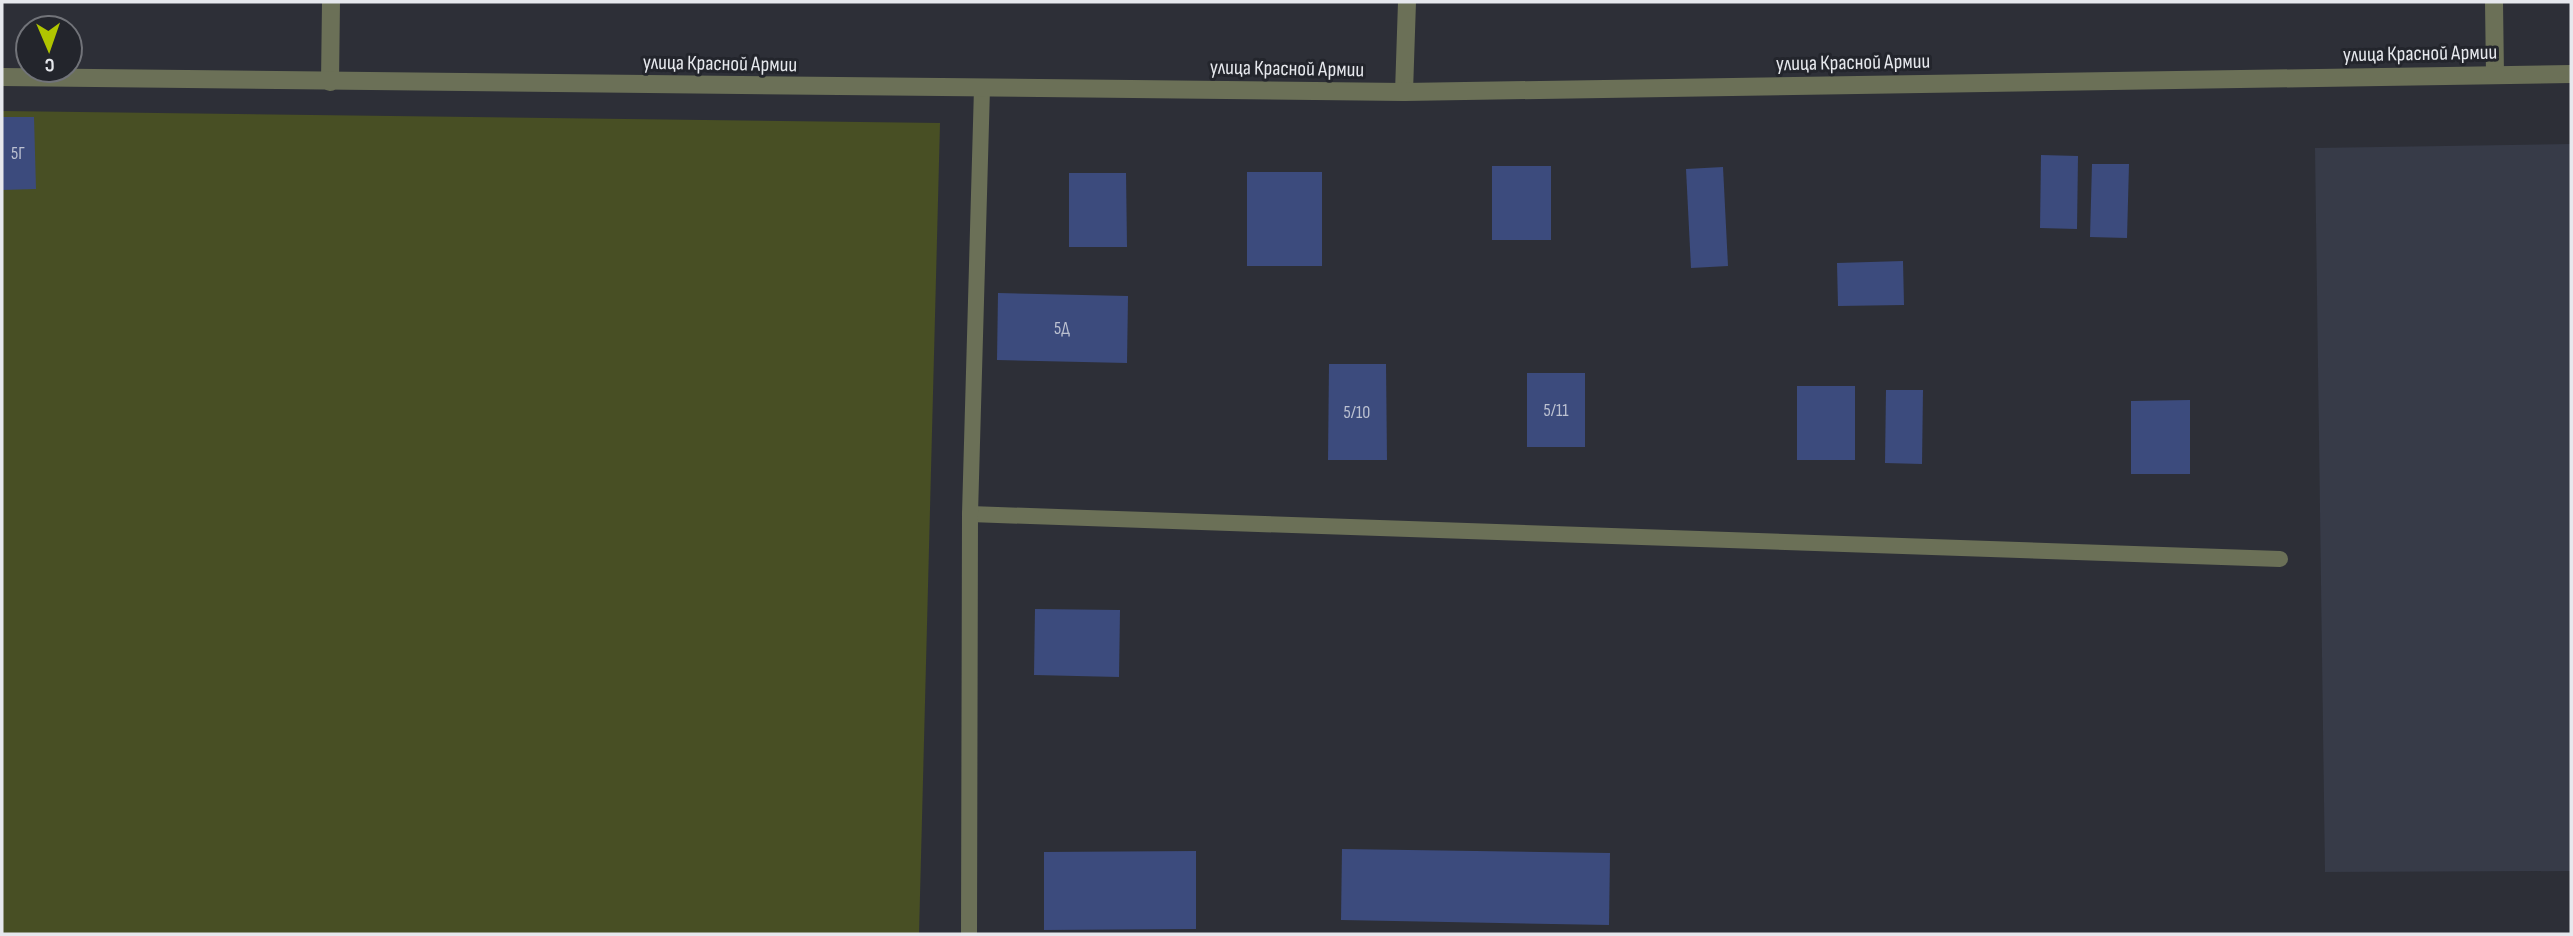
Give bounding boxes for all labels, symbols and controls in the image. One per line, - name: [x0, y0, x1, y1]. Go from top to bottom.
- north arrow: [14, 14, 84, 84]
- street label: улица Красной Армии: [2343, 40, 2497, 67]
- street label: улица Красной Армии: [1776, 49, 1930, 76]
- street label: улица Красной Армии: [643, 50, 797, 77]
- text: С: [44, 53, 55, 76]
- street label: улица Красной Армии: [1210, 55, 1364, 82]
- house number: 5Г: [11, 143, 25, 164]
- house number: 5Д: [1054, 318, 1070, 339]
- house number: 5/11: [1543, 400, 1569, 421]
- house number: 5/10: [1344, 402, 1370, 423]

